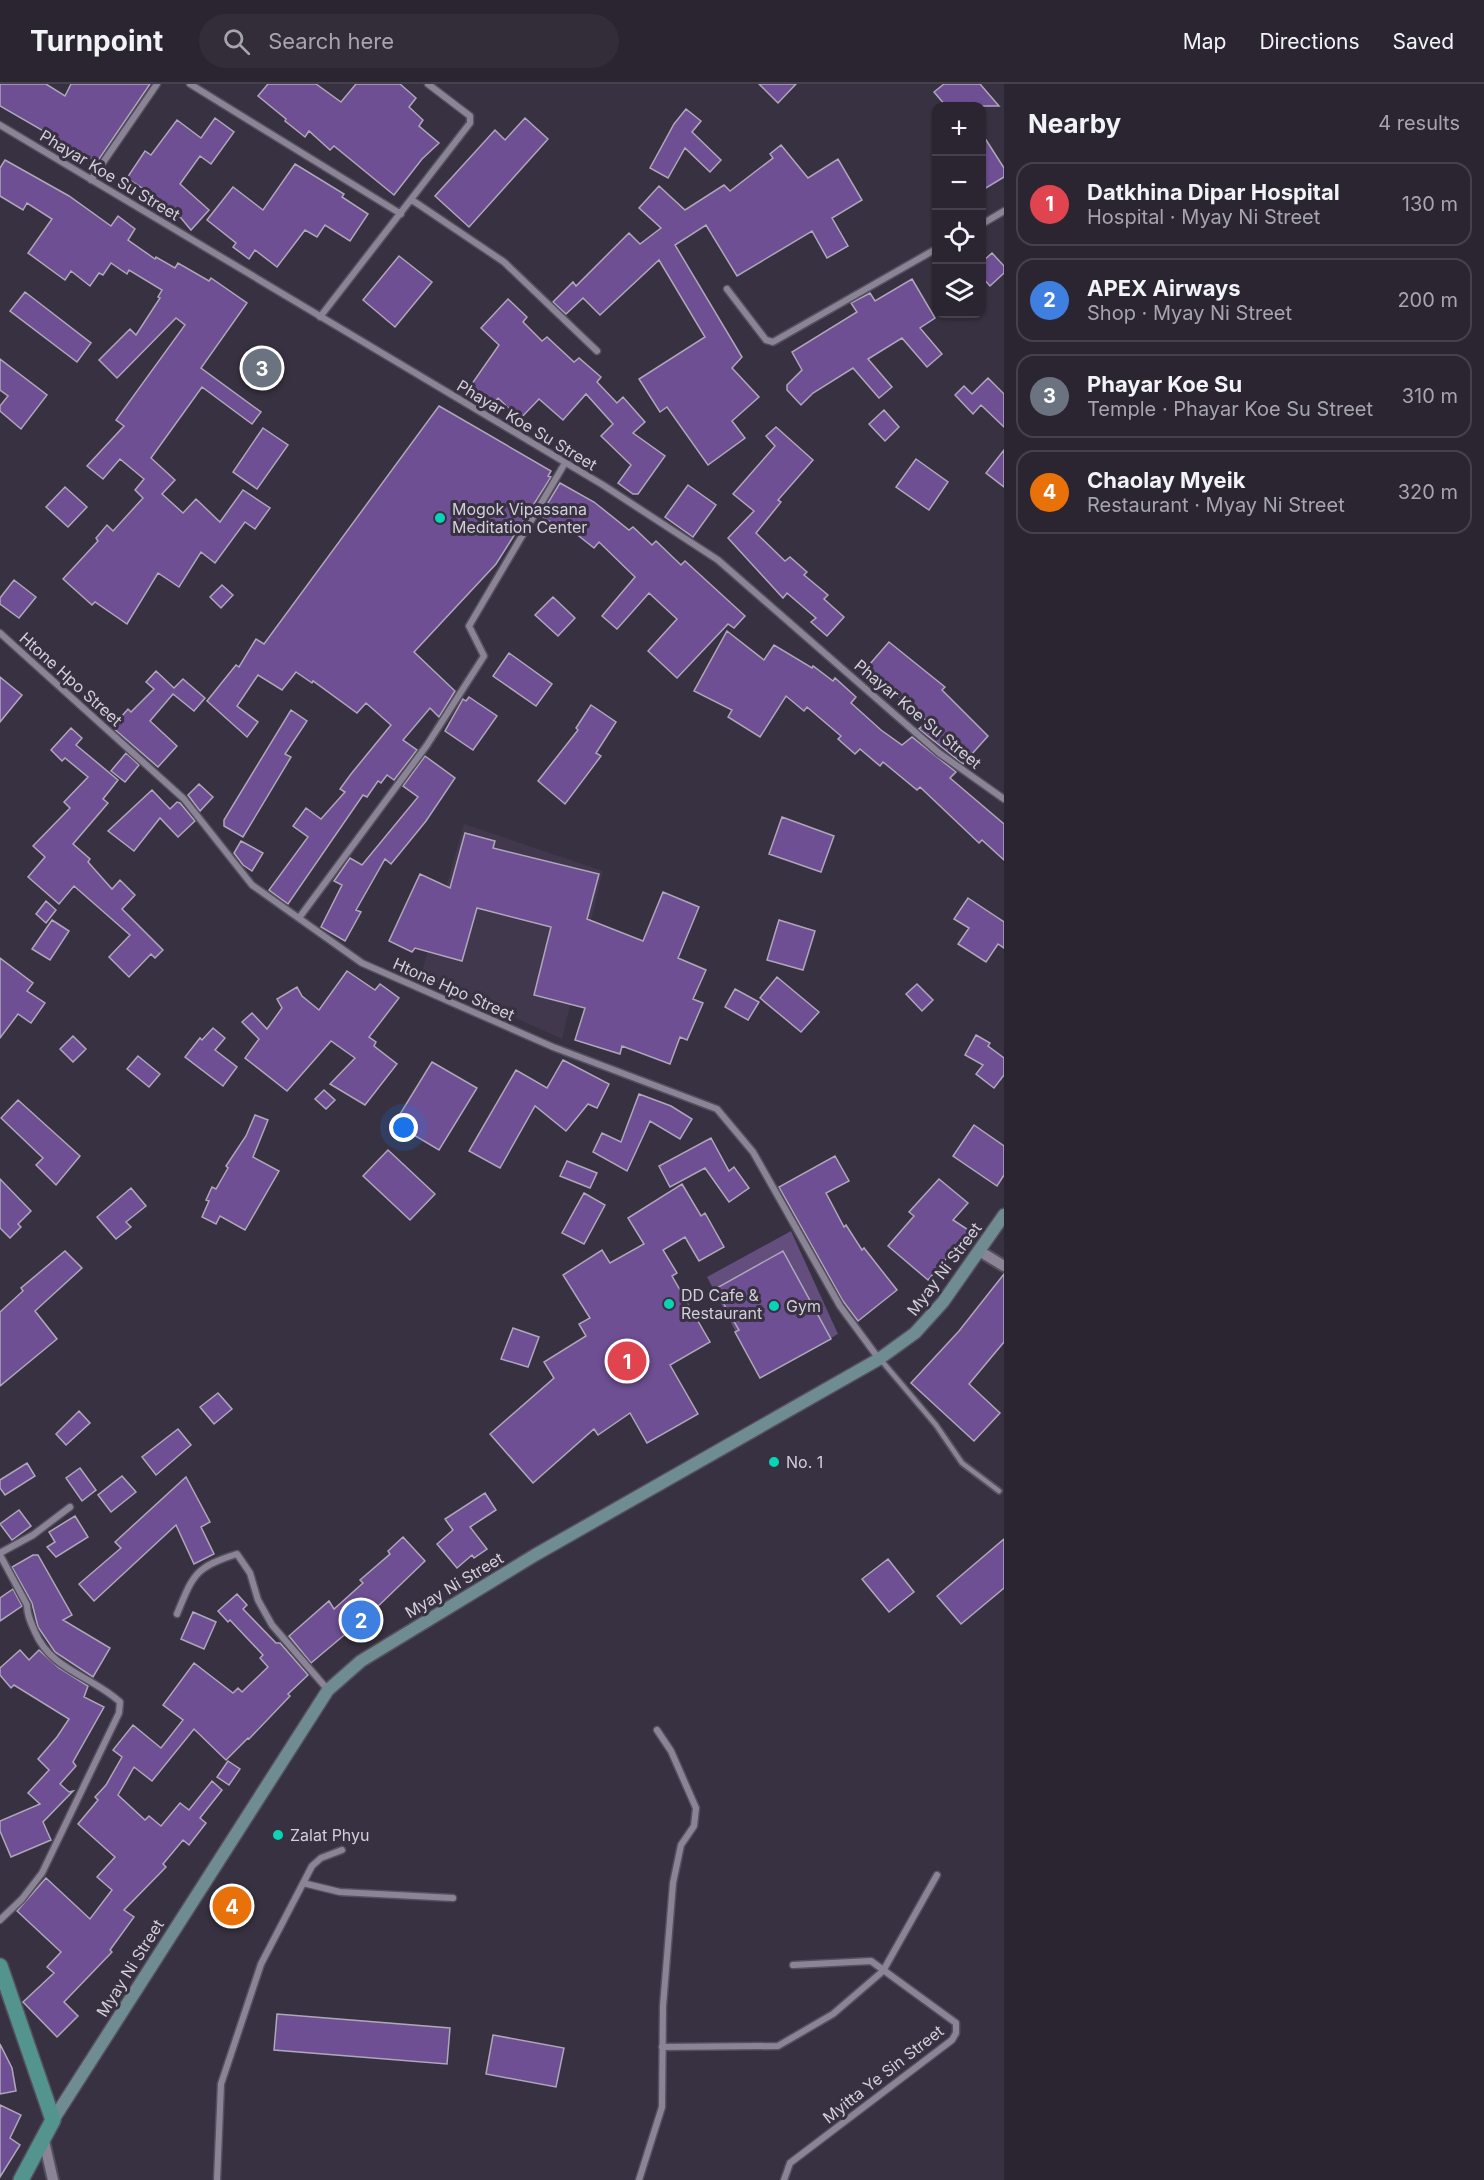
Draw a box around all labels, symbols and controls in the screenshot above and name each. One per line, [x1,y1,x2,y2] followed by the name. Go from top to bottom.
[199,14,619,68] search box
[30,24,163,58] text: Turnpoint
[220,25,253,58] icon: search
[268,28,394,54] text: Search here
[1183,29,1226,54] text: Map
[1259,29,1360,54] text: Directions
[1393,29,1454,54] text: Saved
[932,102,986,318] map controls
[932,102,986,156] button: +
[1028,108,1121,139] text: Nearby
[1378,111,1460,135] text: 4 results
[36,125,184,225] street label: Phayar Koe Su Street
[932,156,986,210] button: −
[1087,179,1340,205] text: Datkhina Dipar Hospital
[1045,192,1054,216] text: 1
[1402,192,1458,216] text: 130 m
[1087,205,1320,229] text: Hospital · Myay Ni Street
[932,210,986,264] button: locate
[932,264,986,318] button: layers
[1087,275,1241,301] text: APEX Airways
[1043,288,1056,312] text: 2
[1397,288,1458,312] text: 200 m
[1087,301,1292,325] text: Shop · Myay Ni Street
[242,346,282,390] pin: 3
[1087,371,1242,397] text: Phayar Koe Su
[453,375,601,475] street label: Phayar Koe Su Street
[1043,384,1056,408] text: 3
[1402,384,1458,408] text: 310 m
[1087,397,1373,421] text: Temple · Phayar Koe Su Street
[1087,467,1245,493] text: Chaolay Myeik
[1043,480,1056,504] text: 4
[1398,480,1458,504] text: 320 m
[1087,493,1345,517] text: Restaurant · Myay Ni Street
[452,499,587,537] place label: Mogok Vipassana Meditation Center
[433,511,447,525] marker: Mogok Vipassana Meditation Center
[16,628,126,730] street label: Htone Hpo Street
[850,655,986,773] street label: Phayar Koe Su Street
[390,953,518,1025] street label: Htone Hpo Street
[389,1113,418,1142] your location
[903,1219,985,1319] street label: Myay Ni Street
[681,1285,762,1323] place label: DD Cafe & Restaurant
[786,1296,821,1316] place label: Gym
[662,1297,676,1311] marker: DD Cafe & Restaurant
[767,1299,781,1313] marker: Gym
[608,1338,646,1384] pin: 1
[786,1452,823,1472] place label: No. 1
[767,1455,781,1469] marker: No. 1
[401,1548,507,1622] street label: Myay Ni Street
[342,1598,380,1642] pin: 2
[290,1825,370,1845] place label: Zalat Phyu
[271,1828,285,1842] marker: Zalat Phyu
[212,1884,252,1928] pin: 4
[92,1916,168,2020] street label: Myay Ni Street
[819,2021,947,2127] street label: Myitta Ye Sin Street

